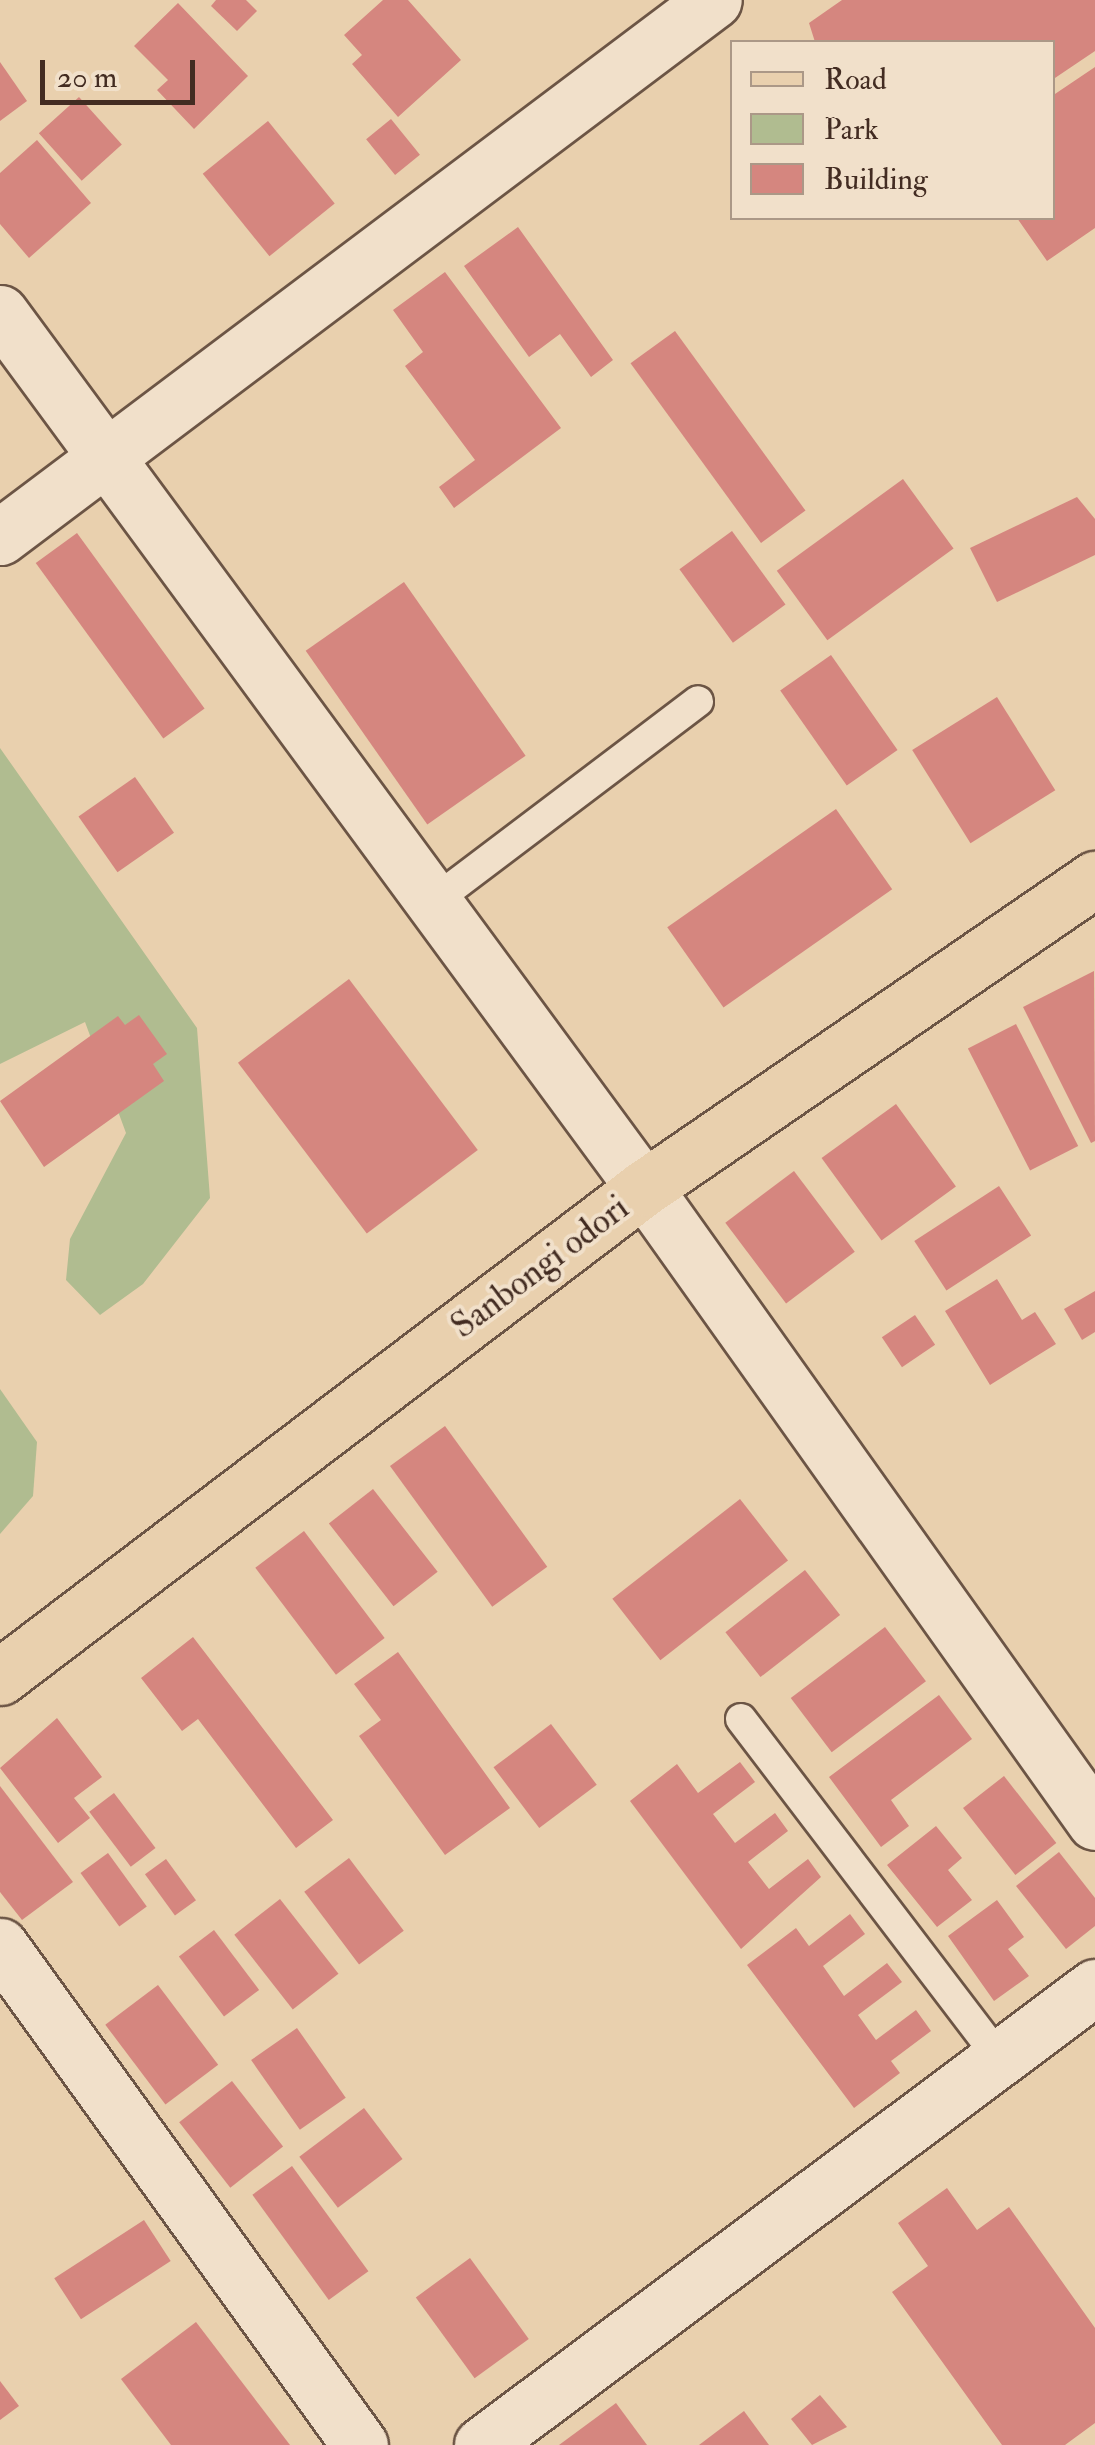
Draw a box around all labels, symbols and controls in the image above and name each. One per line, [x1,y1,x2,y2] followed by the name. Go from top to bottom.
[45,40,200,102] scale bar
[730,40,1055,220] legend
[57,59,117,96] text: 20 m
[824,61,887,98] text: Road
[824,111,879,148] text: Park
[824,161,928,198] text: Building
[443,1187,637,1347] street label: Sanbongi odori

